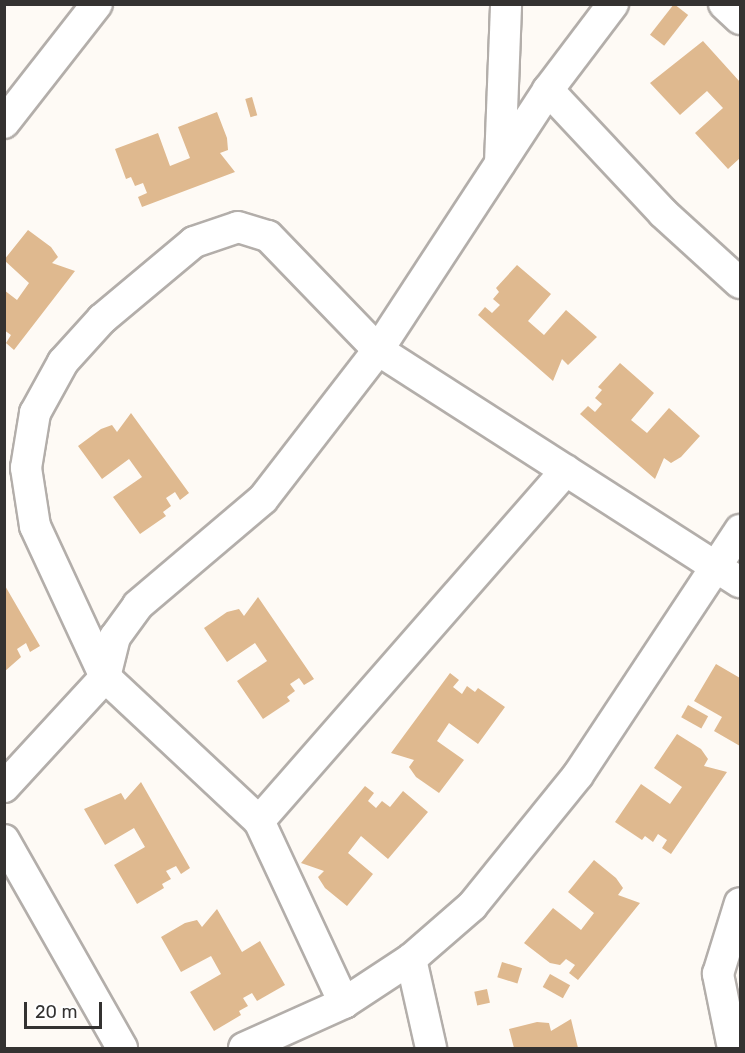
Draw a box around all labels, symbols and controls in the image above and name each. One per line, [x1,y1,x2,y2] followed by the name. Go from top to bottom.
[27,990,105,1028] scale bar
[35,1001,77,1023] text: 20 m

